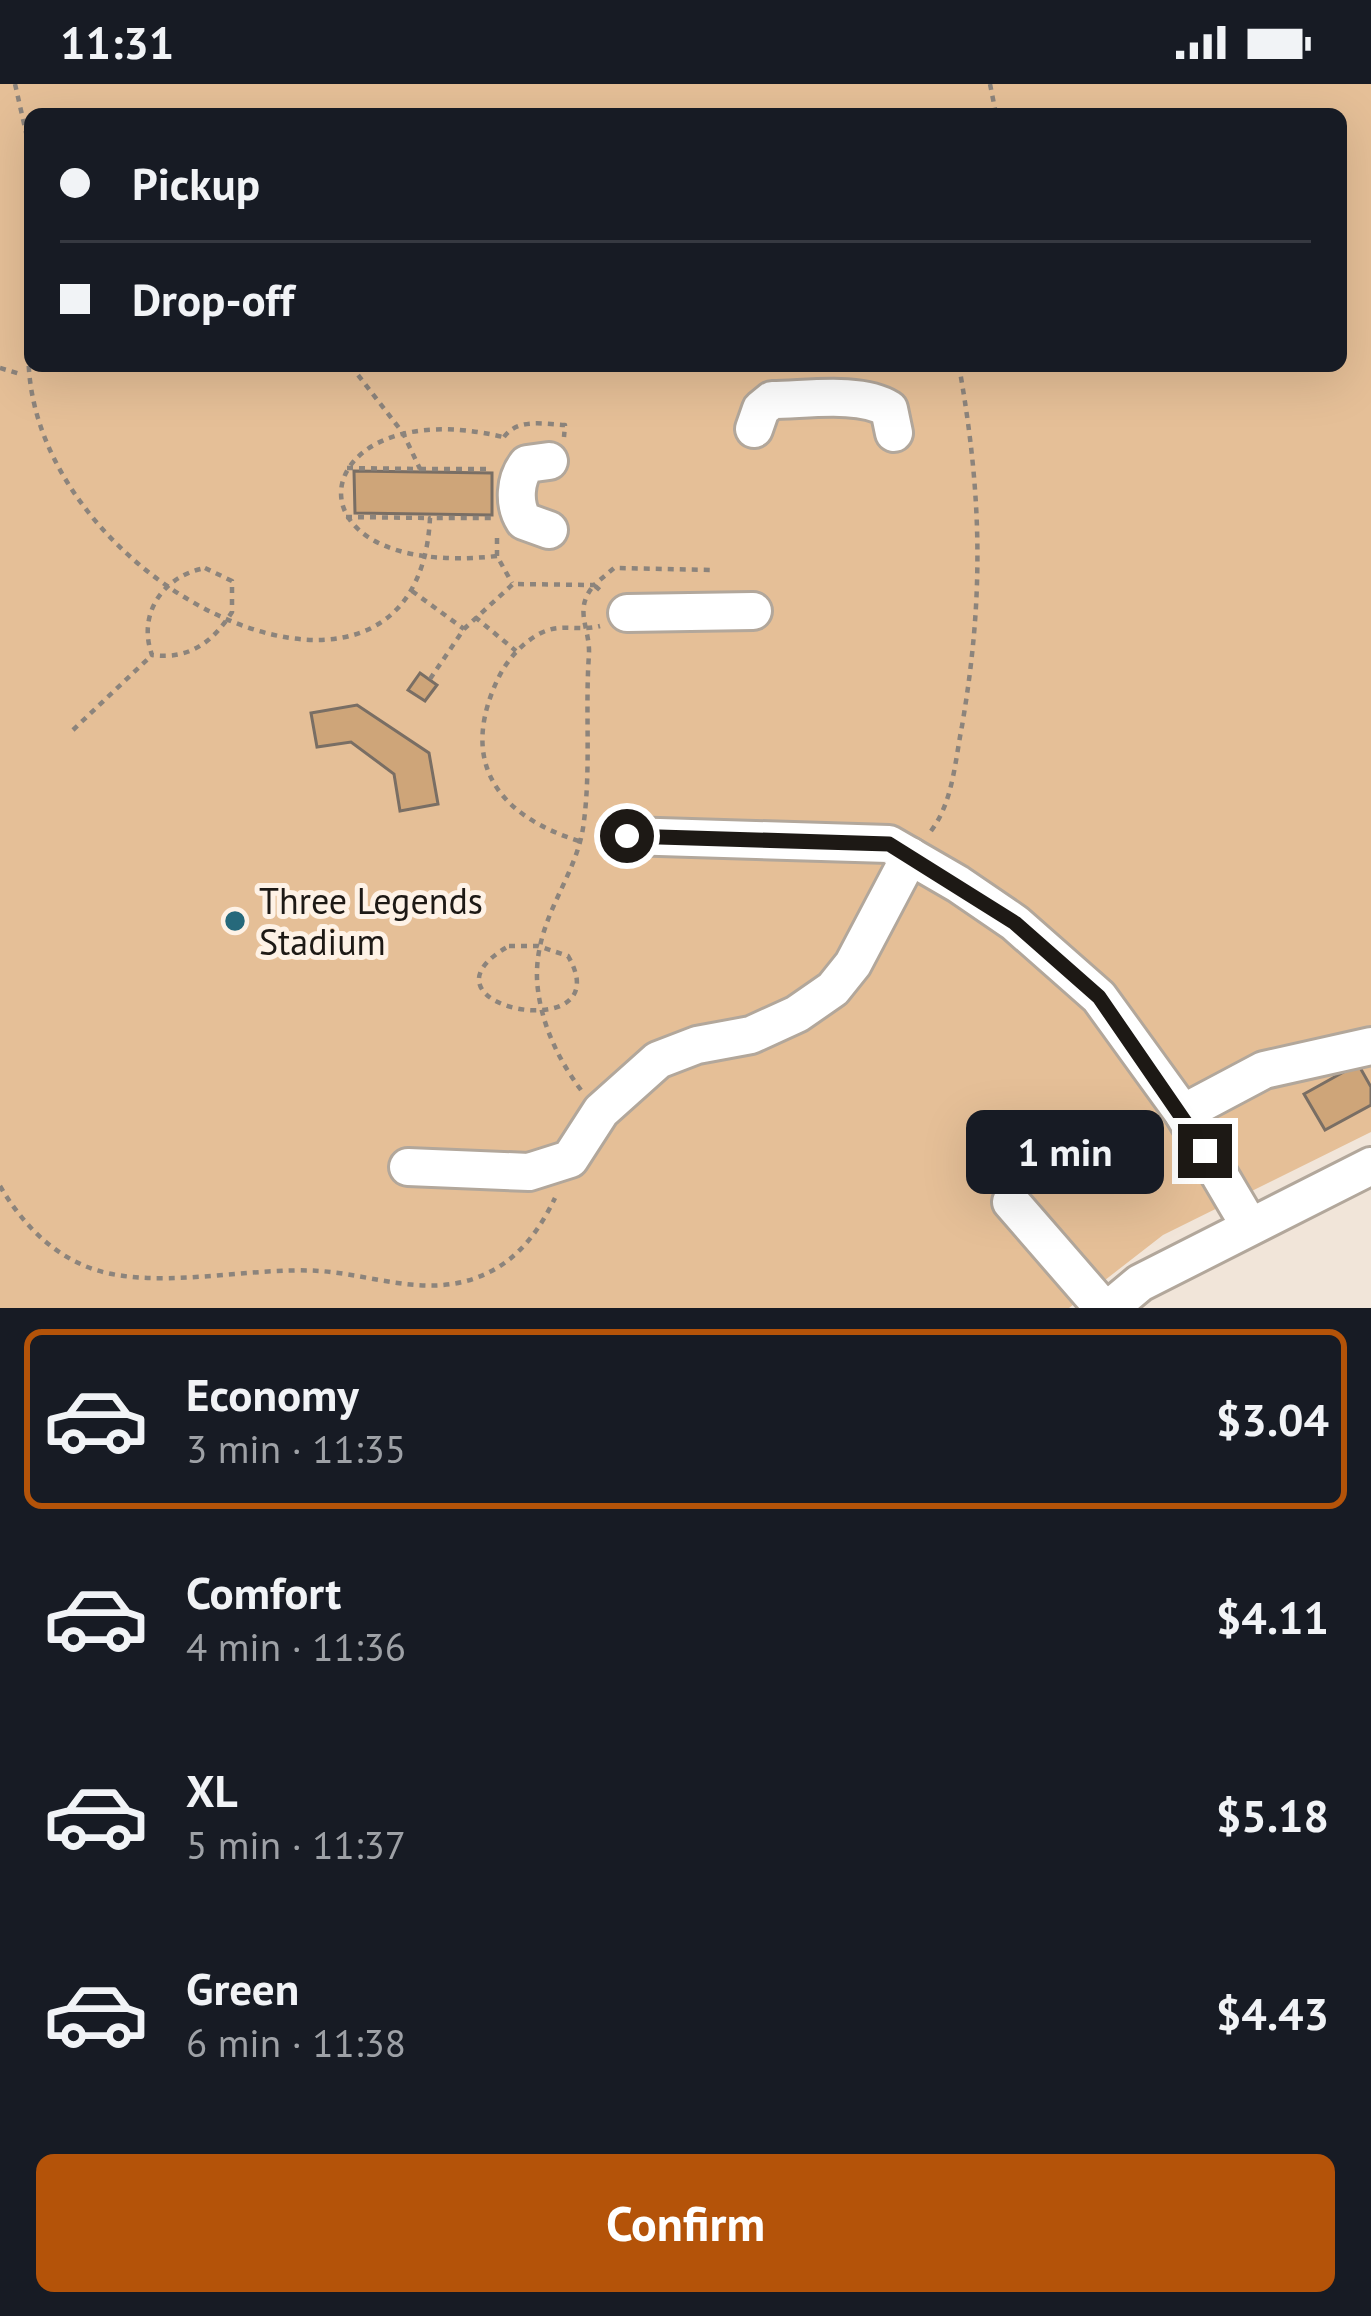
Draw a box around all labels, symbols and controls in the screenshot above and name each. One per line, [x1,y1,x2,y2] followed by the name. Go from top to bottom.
[60,13,174,71] text: 11:31
[132,154,260,212] text: Pickup
[132,270,294,328] text: Drop-off
[600,809,654,863] route start
[259,877,483,965] place label: Three Legends Stadium
[222,908,248,934] marker: Three Legends Stadium
[965,1109,1163,1193] callout: 1 min
[1178,1124,1232,1178] route end
[1017,1126,1113,1177] text: 1 min
[42,1365,150,1473] icon: car
[186,1365,359,1423] text: Economy
[1216,1390,1329,1448] text: $3.04
[186,1423,406,1474] text: 3 min · 11:35
[42,1563,150,1671] icon: car
[186,1563,341,1621] text: Comfort
[1216,1588,1329,1646] text: $4.11
[186,1621,406,1672] text: 4 min · 11:36
[42,1761,150,1869] icon: car
[186,1761,238,1819] text: XL
[1216,1786,1329,1844] text: $5.18
[186,1819,406,1870] text: 5 min · 11:37
[42,1959,150,2067] icon: car
[186,1959,299,2017] text: Green
[1216,1984,1329,2042] text: $4.43
[186,2017,406,2068] text: 6 min · 11:38
[36,2154,1335,2292] button: Confirm

